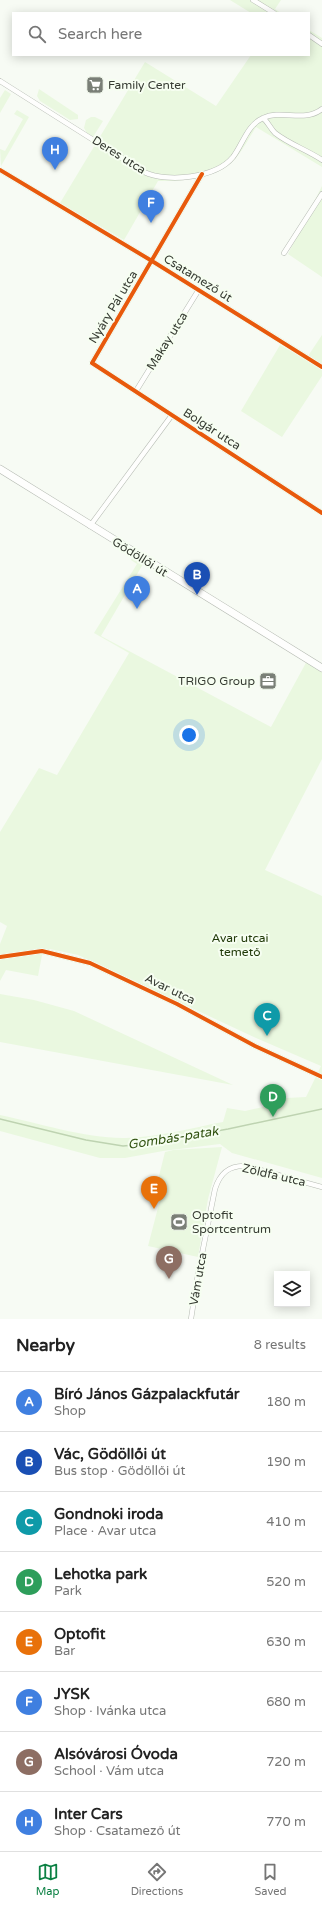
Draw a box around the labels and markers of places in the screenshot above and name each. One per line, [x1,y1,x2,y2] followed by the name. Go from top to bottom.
[85,75,105,95] supermarket icon: Family Center
[108,78,186,92] place label: Family Center
[42,137,68,170] pin: H
[138,190,164,223] pin: F
[184,562,210,595] pin: B
[124,576,150,609] pin: A
[258,671,278,691] office icon: TRIGO Group
[178,674,255,688] place label: TRIGO Group
[254,1003,280,1036] pin: C
[260,1084,286,1117] pin: D
[141,1176,167,1209] pin: E
[192,1208,271,1236] place label: Optofit Sportcentrum
[169,1212,189,1232] sports icon: Optofit Sportcentrum
[156,1246,182,1279] pin: G

